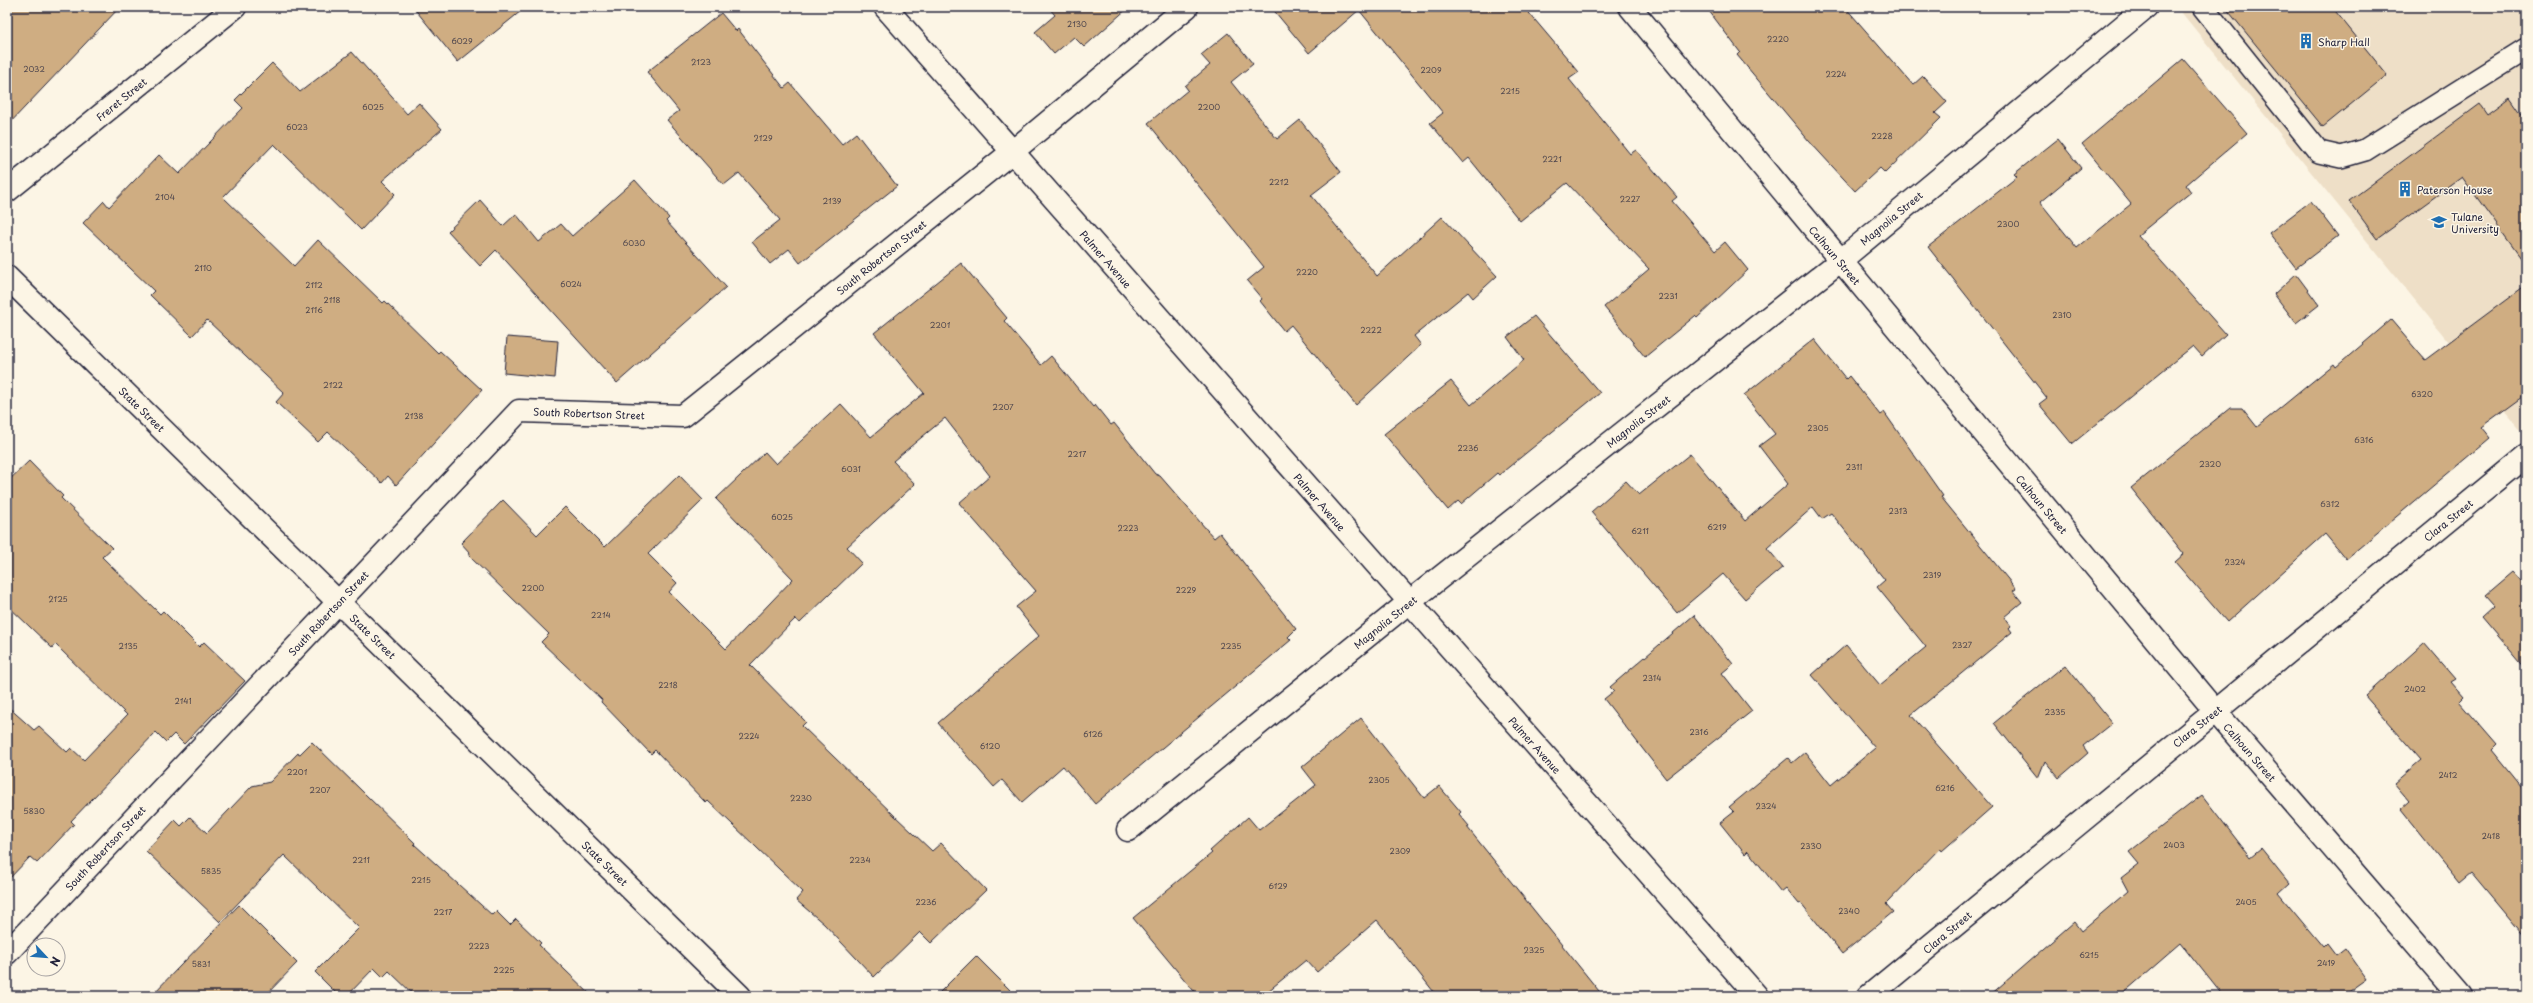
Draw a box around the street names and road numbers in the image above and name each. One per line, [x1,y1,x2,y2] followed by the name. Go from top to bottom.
[92,74,150,124] street label: Freret Street
[1857,187,1925,249] street label: Magnolia Street
[833,216,929,298] street label: South Robertson Street
[1806,222,1864,288] street label: Calhoun Street
[1077,227,1136,291] street label: Palmer Avenue
[116,383,168,435] street label: State Street
[1603,391,1673,451] street label: Magnolia Street
[533,404,645,422] street label: South Robertson Street
[1291,470,1350,534] street label: Palmer Avenue
[2013,471,2071,537] street label: Calhoun Street
[2420,495,2476,545] street label: Clara Street
[284,567,372,659] street label: South Robertson Street
[1350,592,1420,652] street label: Magnolia Street
[347,610,399,662] street label: State Street
[2169,701,2225,751] street label: Clara Street
[1505,713,1565,777] street label: Palmer Avenue
[2220,719,2280,785] street label: Calhoun Street
[61,802,149,894] street label: South Robertson Street
[579,837,631,889] street label: State Street
[1919,907,1975,957] street label: Clara Street

